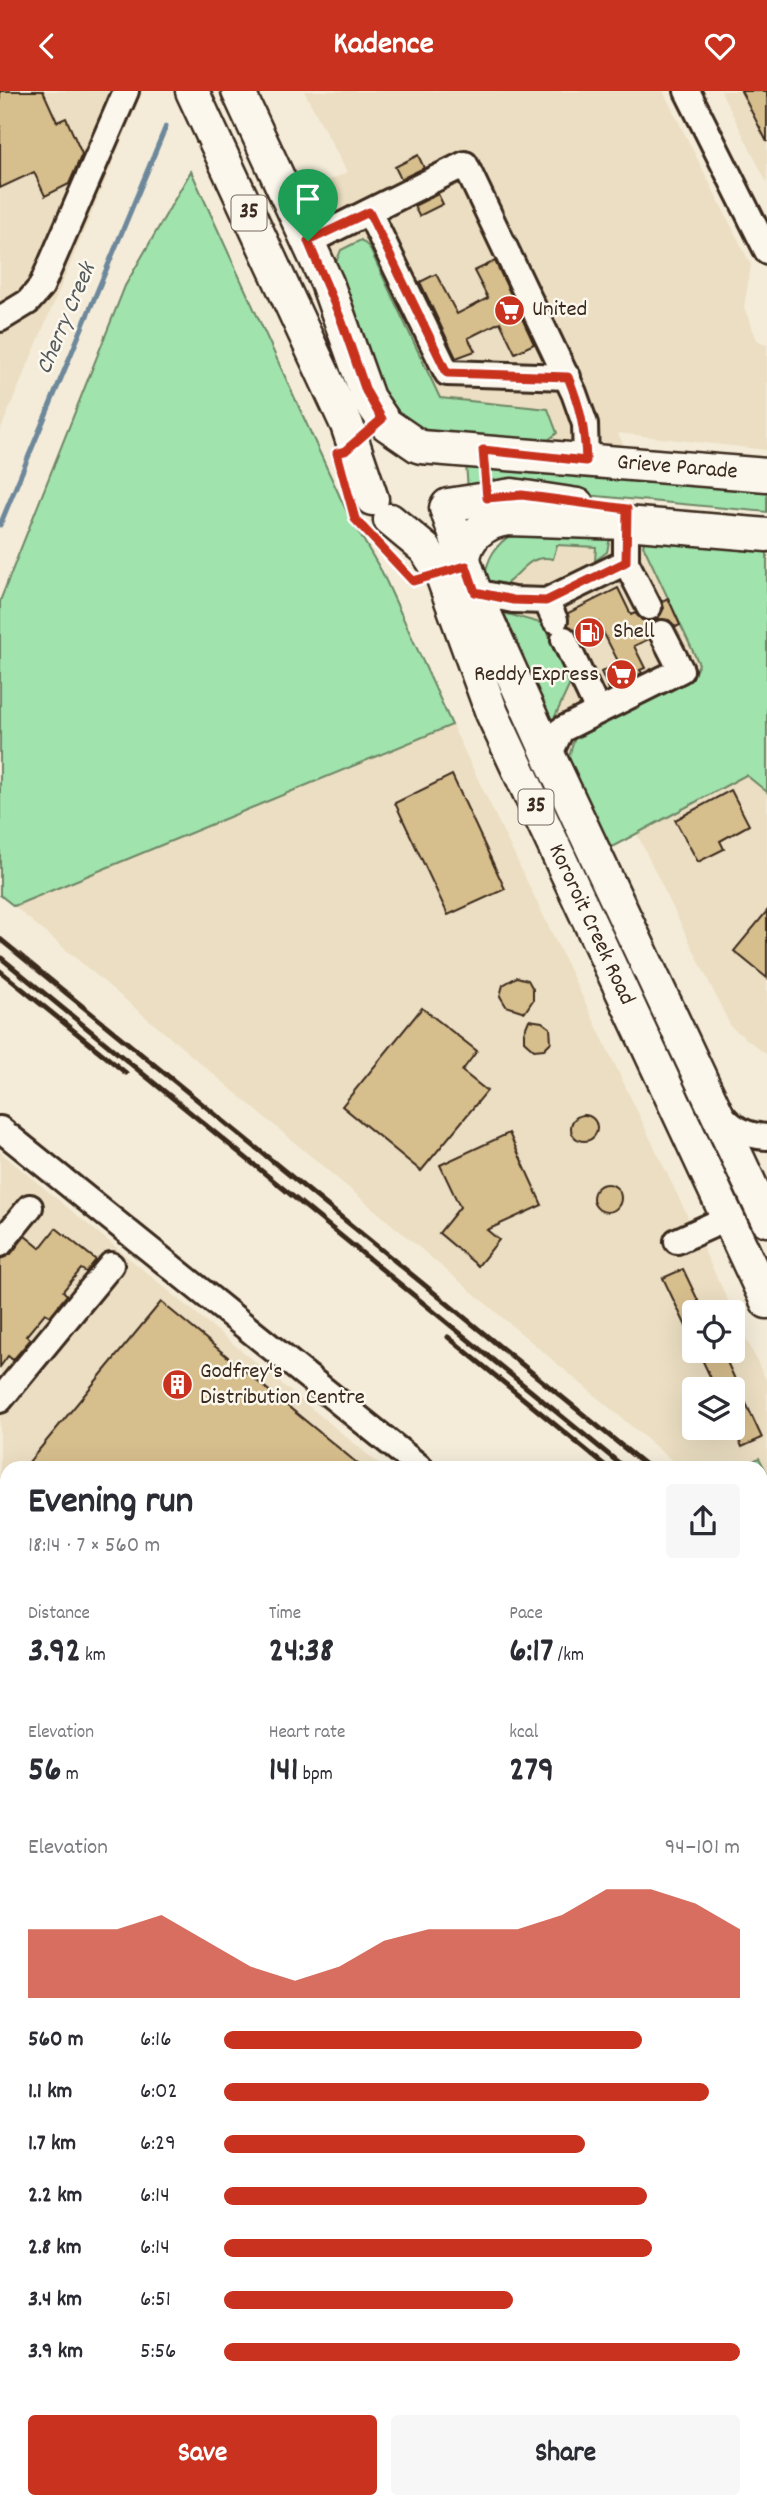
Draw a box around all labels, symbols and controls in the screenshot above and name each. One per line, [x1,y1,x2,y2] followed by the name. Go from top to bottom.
[333,23,434,69] text: Kadence
[28,27,66,65] icon: back
[701,27,739,65] icon: heart
[278,169,338,241] pin
[289,180,327,218] icon: arrive
[232,195,266,231] road number: 35
[28,256,107,380] water label: Cherry Creek
[492,293,526,327] supermarket icon: United
[532,294,587,327] place label: United
[616,446,739,489] street label: Grieve Parade
[573,615,607,649] fuel station icon: Shell
[613,616,655,649] place label: Shell
[605,658,639,692] supermarket icon: Reddy Express
[474,659,599,692] place label: Reddy Express
[518,789,554,825] road number: 35
[539,839,643,1011] street label: Kororoit Creek Road
[682,1300,745,1440] map controls
[682,1300,745,1363] button: locate
[200,1356,365,1415] place label: Godfrey's Distribution Centre
[160,1368,194,1402] building icon: Godfrey's Distribution Centre
[682,1377,745,1440] button: layers
[28,1476,193,1531] text: Evening run
[666,1484,740,1558] button: share
[28,1530,160,1563] text: 18:14 · 7 × 560 m
[28,1601,90,1628] text: Distance
[269,1601,301,1628] text: Time
[509,1601,543,1628] text: Pace
[28,1628,81,1678] text: 3.92
[269,1628,334,1678] text: 24:38
[509,1628,553,1678] text: 6:17
[81,1643,106,1670] text: km
[553,1643,584,1670] text: /km
[28,1720,94,1747] text: Elevation
[269,1720,345,1747] text: Heart rate
[509,1720,538,1747] text: kcal
[28,1747,61,1797] text: 56
[269,1747,299,1797] text: 141
[509,1747,554,1797] text: 279
[61,1762,79,1789] text: m
[299,1762,333,1789] text: bpm
[28,1832,108,1865] text: Elevation
[665,1832,740,1865] text: 94–101 m
[28,2024,84,2057] text: 560 m
[140,2024,171,2057] text: 6:16
[28,2076,72,2109] text: 1.1 km
[140,2076,178,2109] text: 6:02
[28,2128,76,2161] text: 1.7 km
[140,2128,176,2161] text: 6:29
[28,2180,82,2213] text: 2.2 km
[140,2180,170,2213] text: 6:14
[28,2232,82,2265] text: 2.8 km
[140,2232,170,2265] text: 6:14
[28,2284,82,2317] text: 3.4 km
[140,2284,171,2317] text: 6:51
[28,2336,83,2369] text: 3.9 km
[140,2336,176,2369] text: 5:56
[28,2415,377,2495] button: Save
[391,2415,740,2495] button: Share

